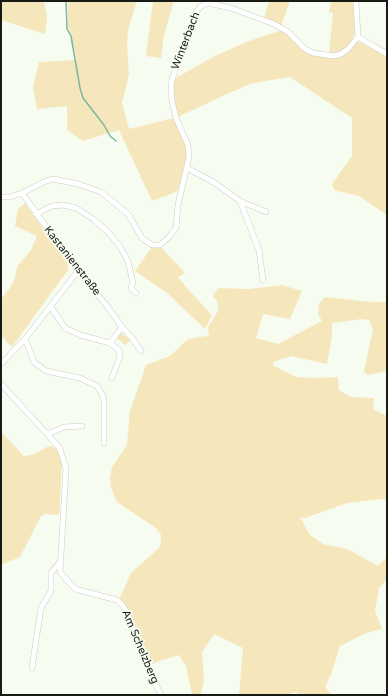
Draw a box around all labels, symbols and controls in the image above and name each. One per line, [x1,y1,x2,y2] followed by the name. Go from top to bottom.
[169,10,203,72] street label: Winterbach
[41,224,103,298] street label: Kastanienstraße
[118,608,162,686] street label: Am Schelzberg

